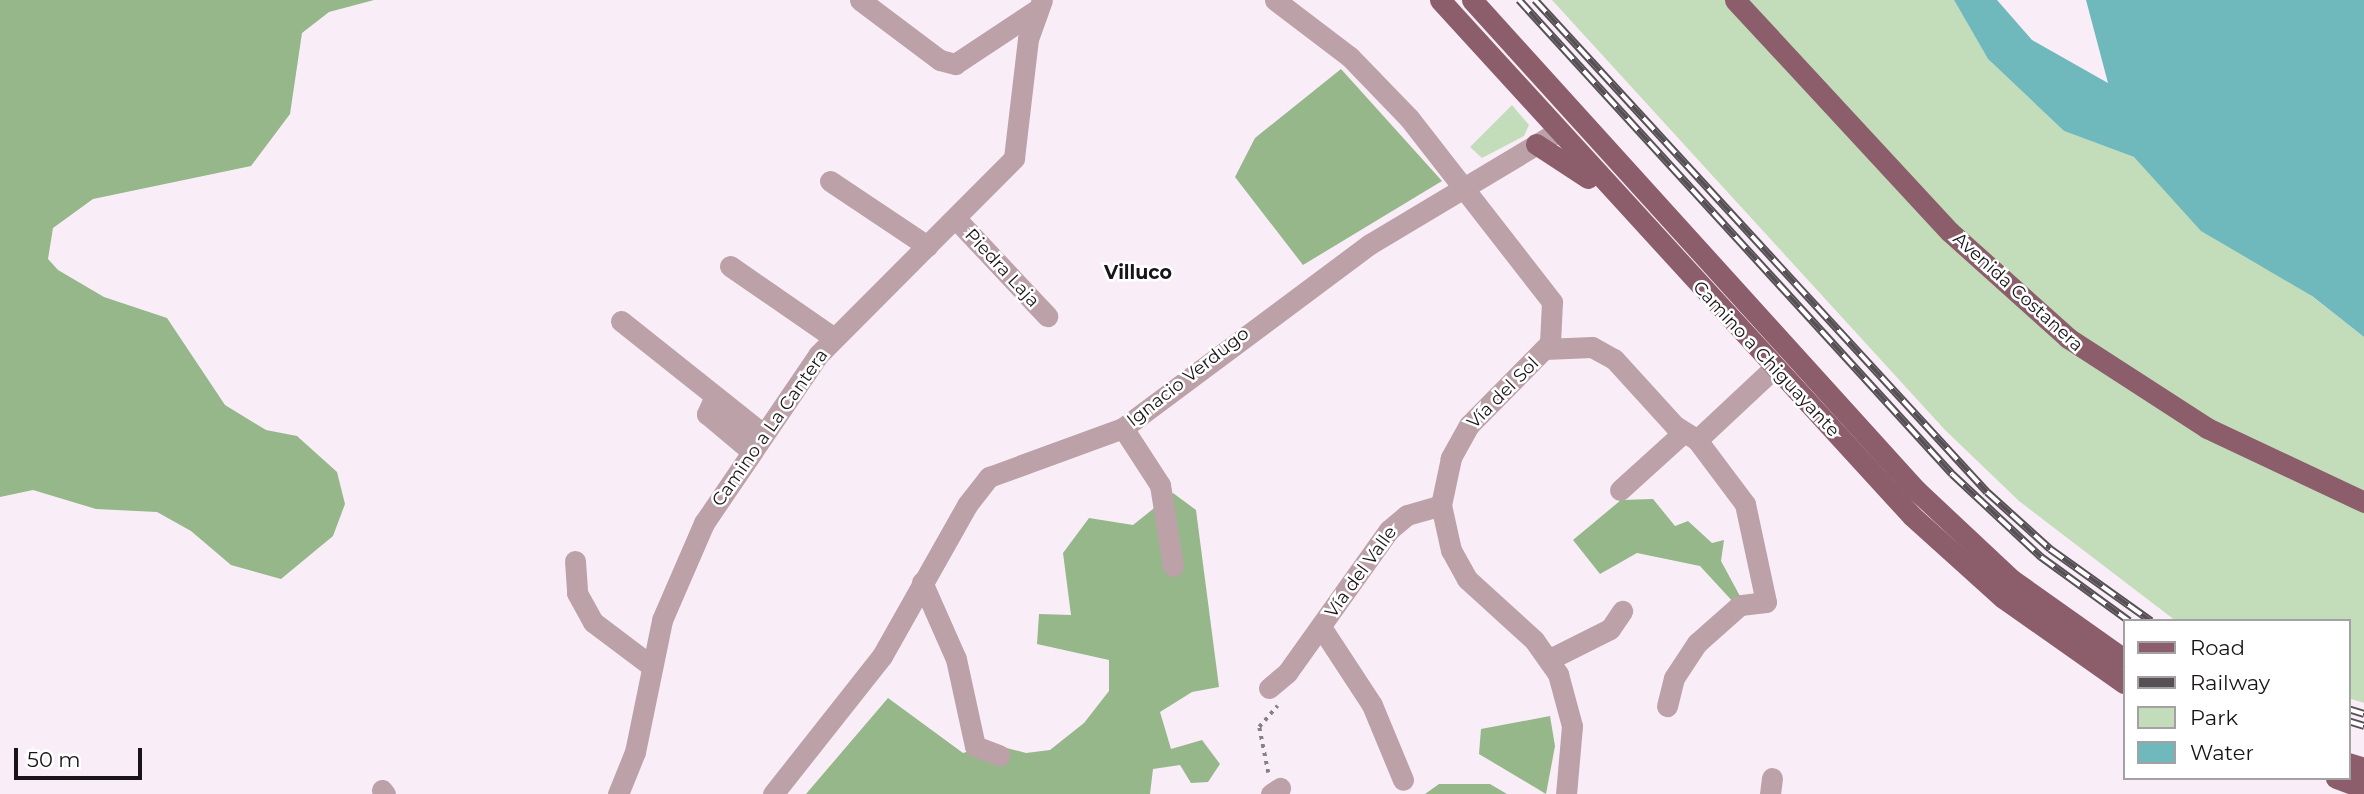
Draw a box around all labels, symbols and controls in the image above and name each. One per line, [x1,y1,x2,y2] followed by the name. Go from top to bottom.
[960,224,1044,312] street label: Piedra Laja
[1949,228,2087,356] street label: Avenida Costanera
[1104,262,1172,284] district label: Villuco
[1688,277,1844,441] street label: Camino a Chiguayante
[1123,323,1253,431] street label: Ignacio Verdugo
[708,345,832,511] street label: Camino a La Cantera
[1463,353,1543,433] street label: Vía del Sol
[1321,522,1401,622] street label: Vía del Valle
[2122,619,2350,780] legend
[2190,635,2245,660] text: Road
[2190,670,2270,695] text: Railway
[2190,705,2238,730] text: Park
[18,734,145,778] scale bar
[2190,740,2254,765] text: Water
[27,747,81,772] text: 50 m

